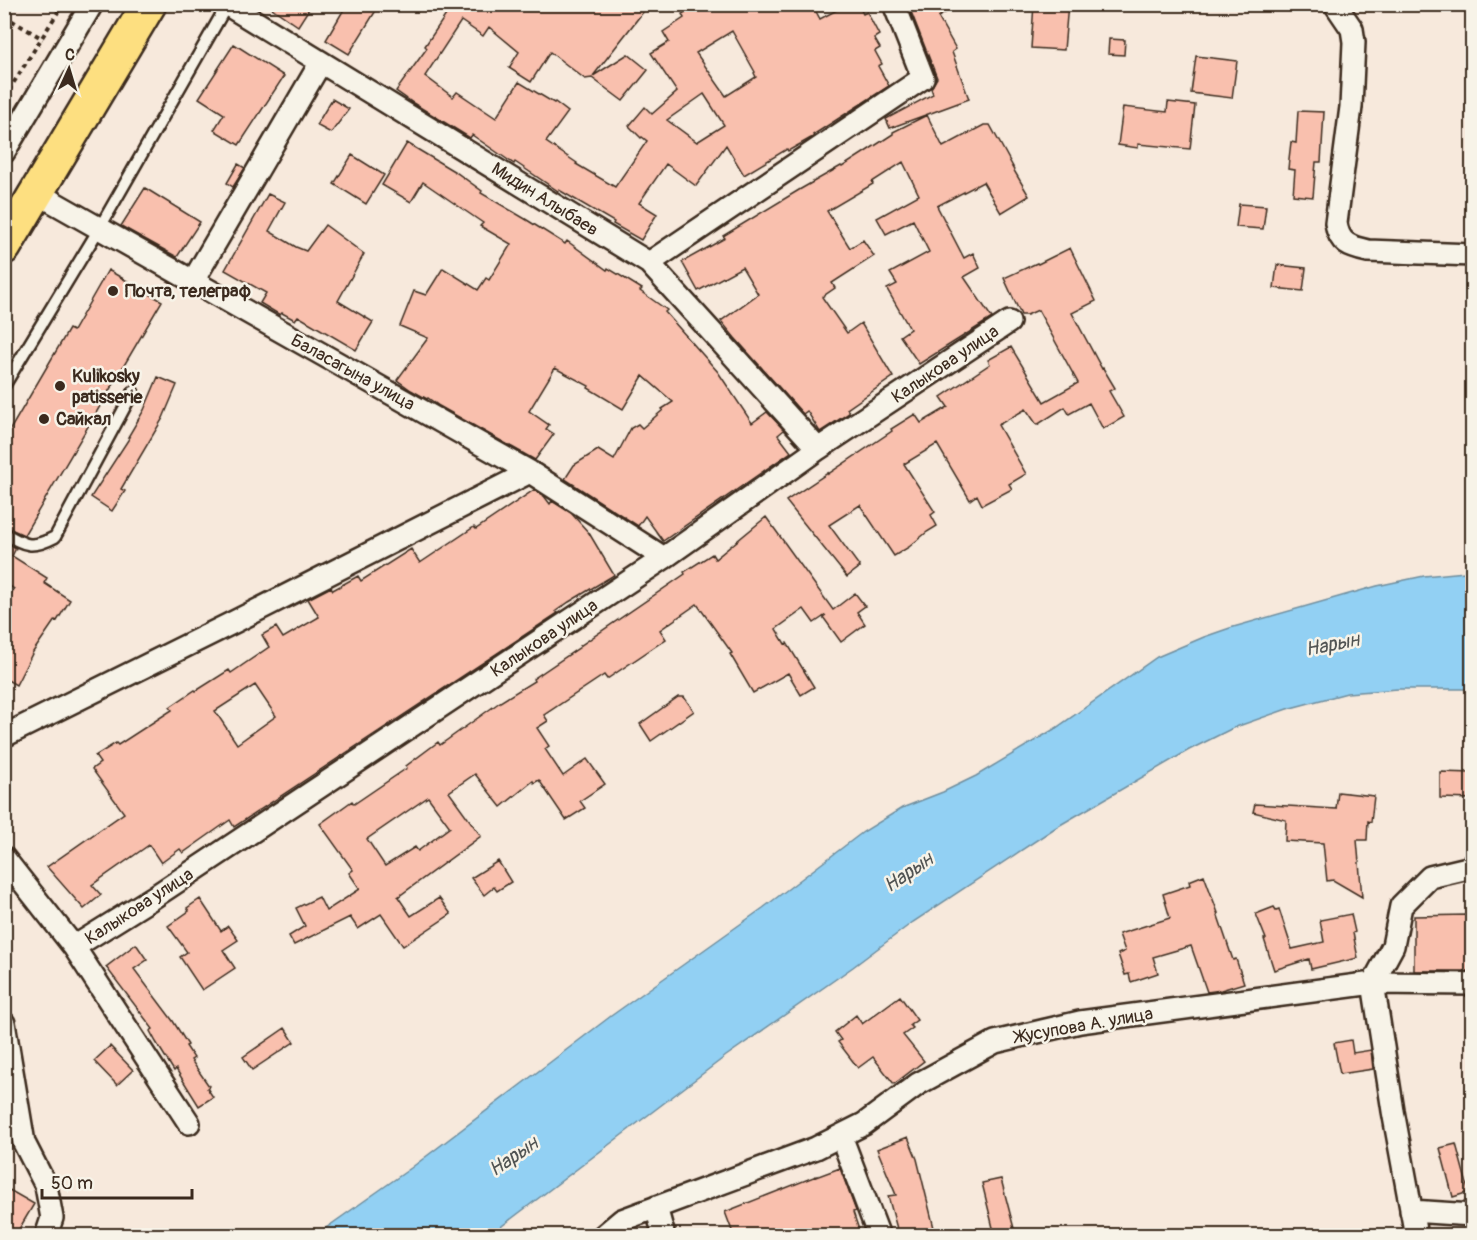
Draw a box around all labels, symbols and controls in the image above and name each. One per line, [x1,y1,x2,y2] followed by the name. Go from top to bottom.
[39,39,99,99] north arrow
[64,45,76,65] text: С
[487,157,602,241] street label: Мидин Алыбаев
[125,280,251,303] place label: Почта, телеграф
[106,284,120,298] marker: Почта, телеграф
[887,320,1003,409] street label: Калыкова улица
[287,329,419,416] street label: Баласагына улица
[72,365,143,409] place label: Kulikosky patisserie
[53,379,67,393] marker: Kulikosky patisserie
[56,408,111,431] place label: Сайкал
[37,412,51,426] marker: Сайкал
[486,594,602,683] street label: Калыкова улица
[1303,627,1363,662] water label: Нарын
[879,846,939,898] water label: Нарын
[81,863,198,950] street label: Калыкова улица
[1010,1002,1155,1049] street label: Жусупова А. улица
[484,1130,544,1182] water label: Нарын
[42,1162,192,1200] scale bar
[51,1172,93,1195] text: 50 m

